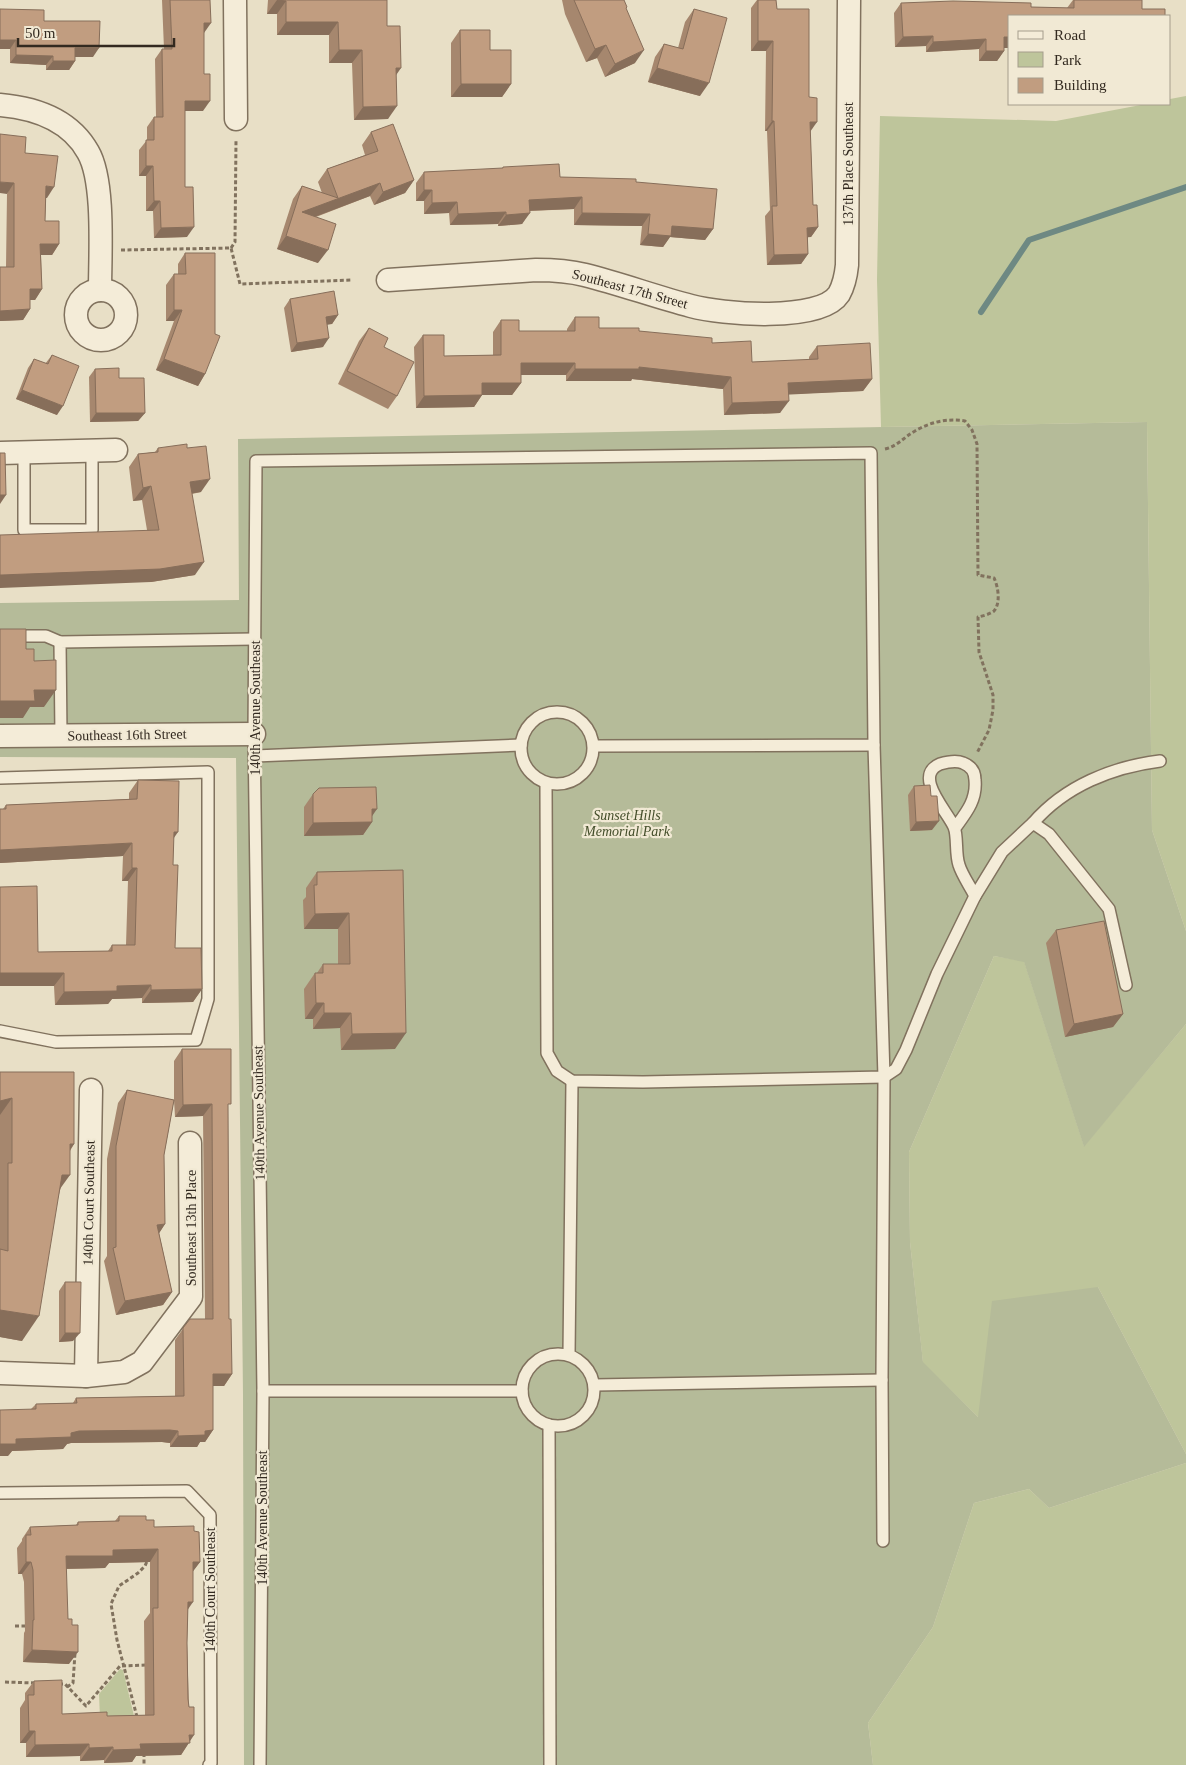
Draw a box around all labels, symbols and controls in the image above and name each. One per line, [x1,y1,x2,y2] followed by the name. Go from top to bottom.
[18,15,174,47] scale bar
[1008,15,1171,105] legend
[25,25,56,41] text: 50 m
[1054,27,1086,43] text: Road
[1054,52,1082,68] text: Park
[1054,77,1107,93] text: Building
[841,102,856,226] street label: 137th Place Southeast
[571,266,690,312] street label: Southeast 17th Street
[248,640,263,776] street label: 140th Avenue Southeast
[67,726,187,744] street label: Southeast 16th Street
[583,808,671,839] park label: Sunset Hills Memorial Park
[250,1045,268,1181] street label: 140th Avenue Southeast
[80,1140,98,1266] street label: 140th Court Southeast
[184,1170,199,1286] street label: Southeast 13th Place
[255,1450,270,1586] street label: 140th Avenue Southeast
[203,1527,218,1653] street label: 140th Court Southeast

